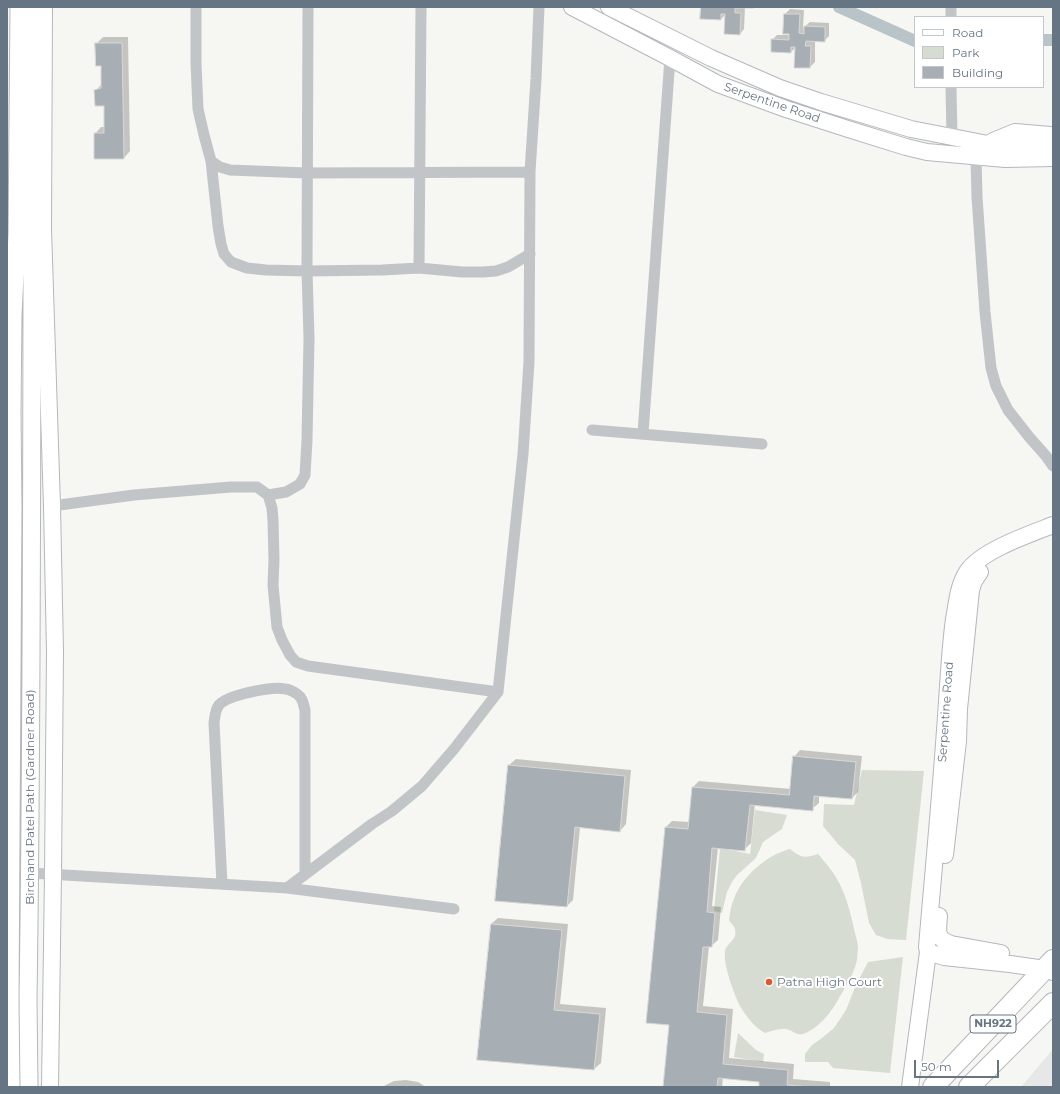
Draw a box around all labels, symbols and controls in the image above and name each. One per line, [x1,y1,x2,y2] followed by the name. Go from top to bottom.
[914,16,1044,88] legend
[952,25,983,40] text: Road
[952,45,979,60] text: Park
[952,65,1003,80] text: Building
[722,80,822,126] street label: Serpentine Road
[935,661,957,763] street label: Serpentine Road
[23,689,37,905] street label: Birchand Patel Path (Gardner Road)
[777,975,882,989] place label: Patna High Court
[764,977,774,987] marker: Patna High Court
[970,1015,1016,1033] road number: NH922
[916,1052,1001,1078] scale bar
[921,1059,952,1074] text: 50 m

